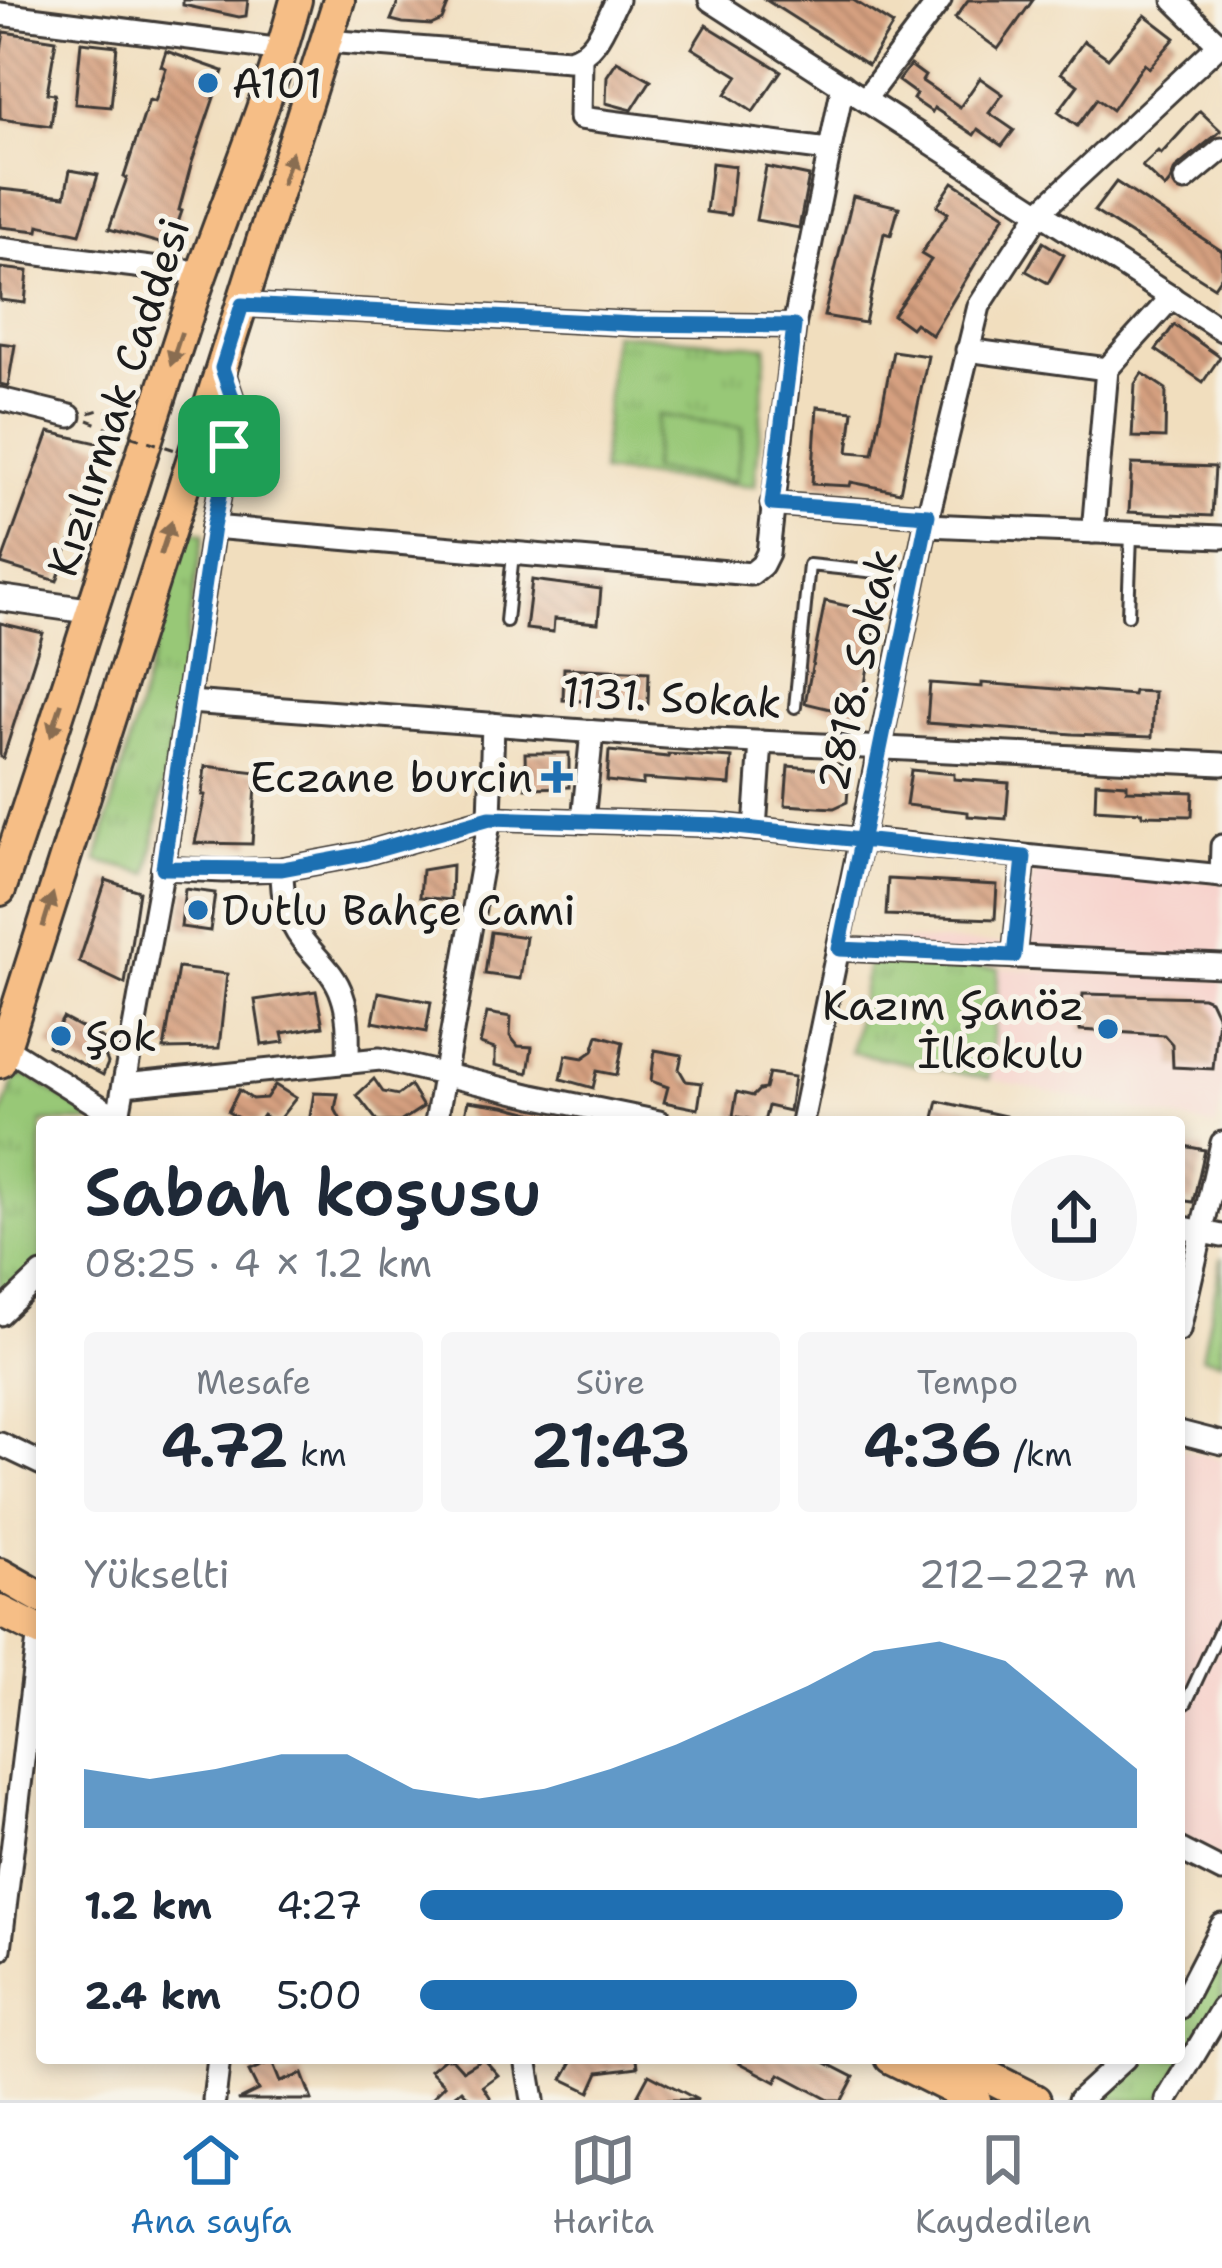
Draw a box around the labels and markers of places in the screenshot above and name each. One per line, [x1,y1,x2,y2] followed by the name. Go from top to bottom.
[232,55,322,111] place label: A101
[195,70,221,96] marker: A101
[178,395,280,497] pin
[250,749,533,805] place label: Eczane burcin
[544,764,570,790] marker: Eczane burcin
[222,882,576,938] place label: Dutlu Bahçe Cami
[185,897,211,923] marker: Dutlu Bahçe Cami
[822,977,1084,1081] place label: Kazım Şanöz İlkokulu
[85,1008,157,1064] place label: Şok
[1095,1016,1121,1042] marker: Kazım Şanöz İlkokulu
[48,1023,74,1049] marker: Şok

